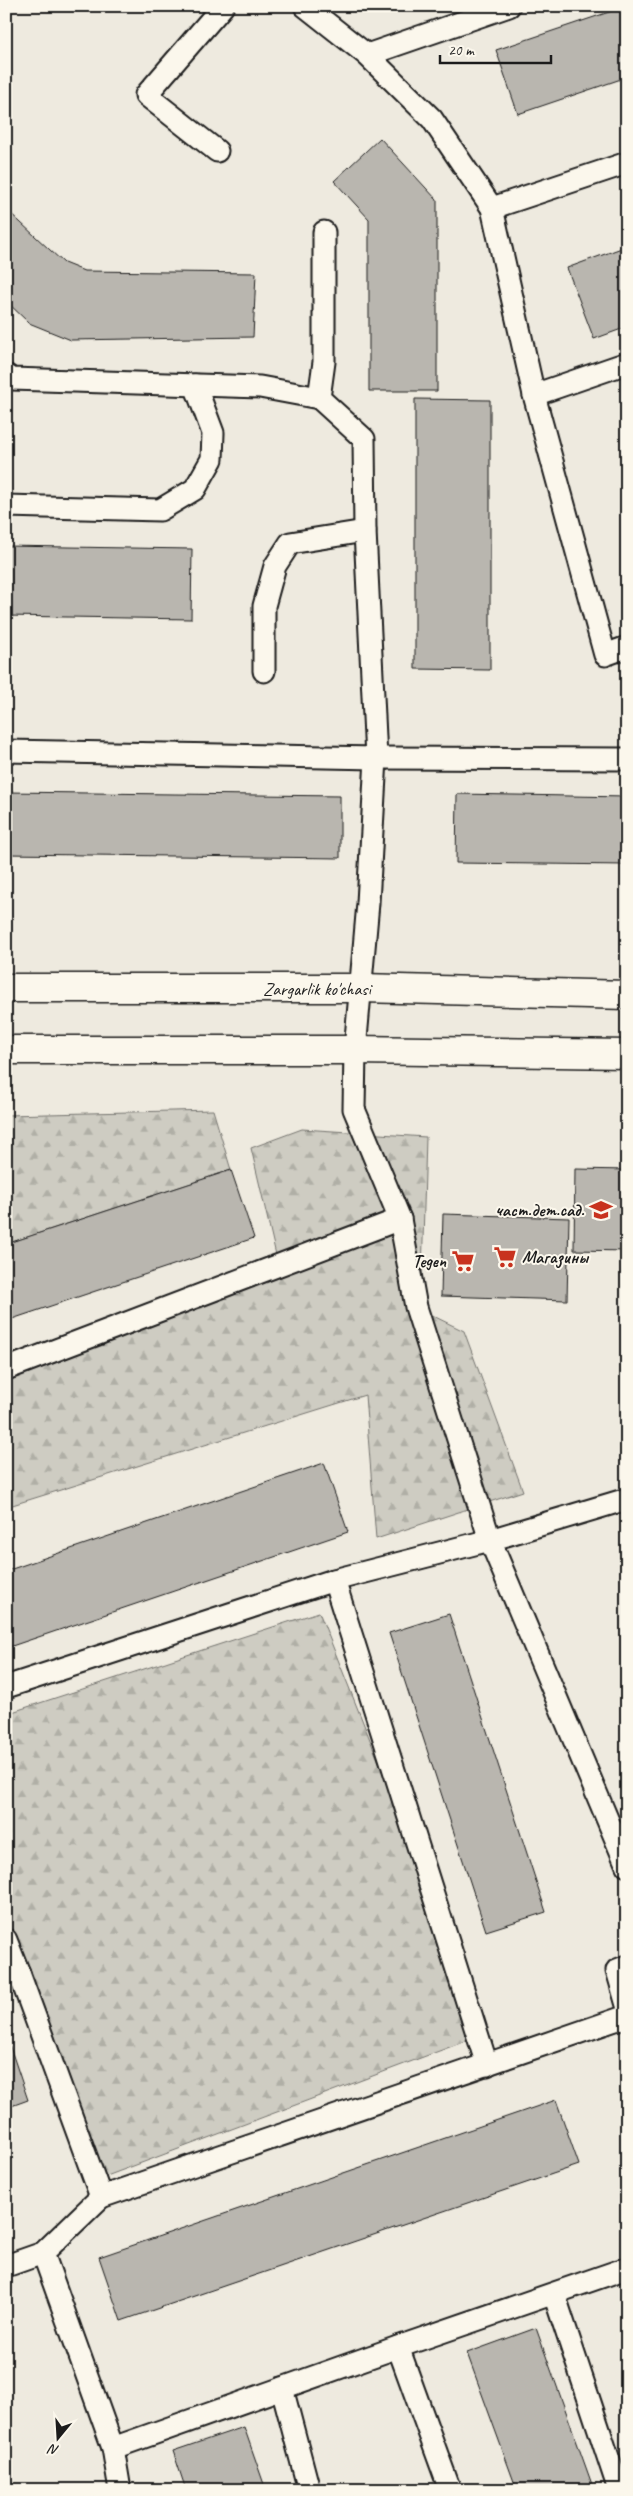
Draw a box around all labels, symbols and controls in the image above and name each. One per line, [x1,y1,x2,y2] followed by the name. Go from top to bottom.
[440,32,552,64] scale bar
[448,41,475,60] text: 20 m
[263,978,374,1000] street label: Zargarlik ko'chasi
[588,1197,614,1223] school or university icon: част.дет.сад.
[495,1199,584,1221] place label: част.дет.сад.
[492,1244,518,1270] supermarket icon: Магазины
[522,1246,590,1269] place label: Магазины
[450,1248,476,1274] supermarket icon: Tegen
[413,1250,447,1272] place label: Tegen
[32,2414,82,2464] north arrow
[45,2440,61,2459] text: N

